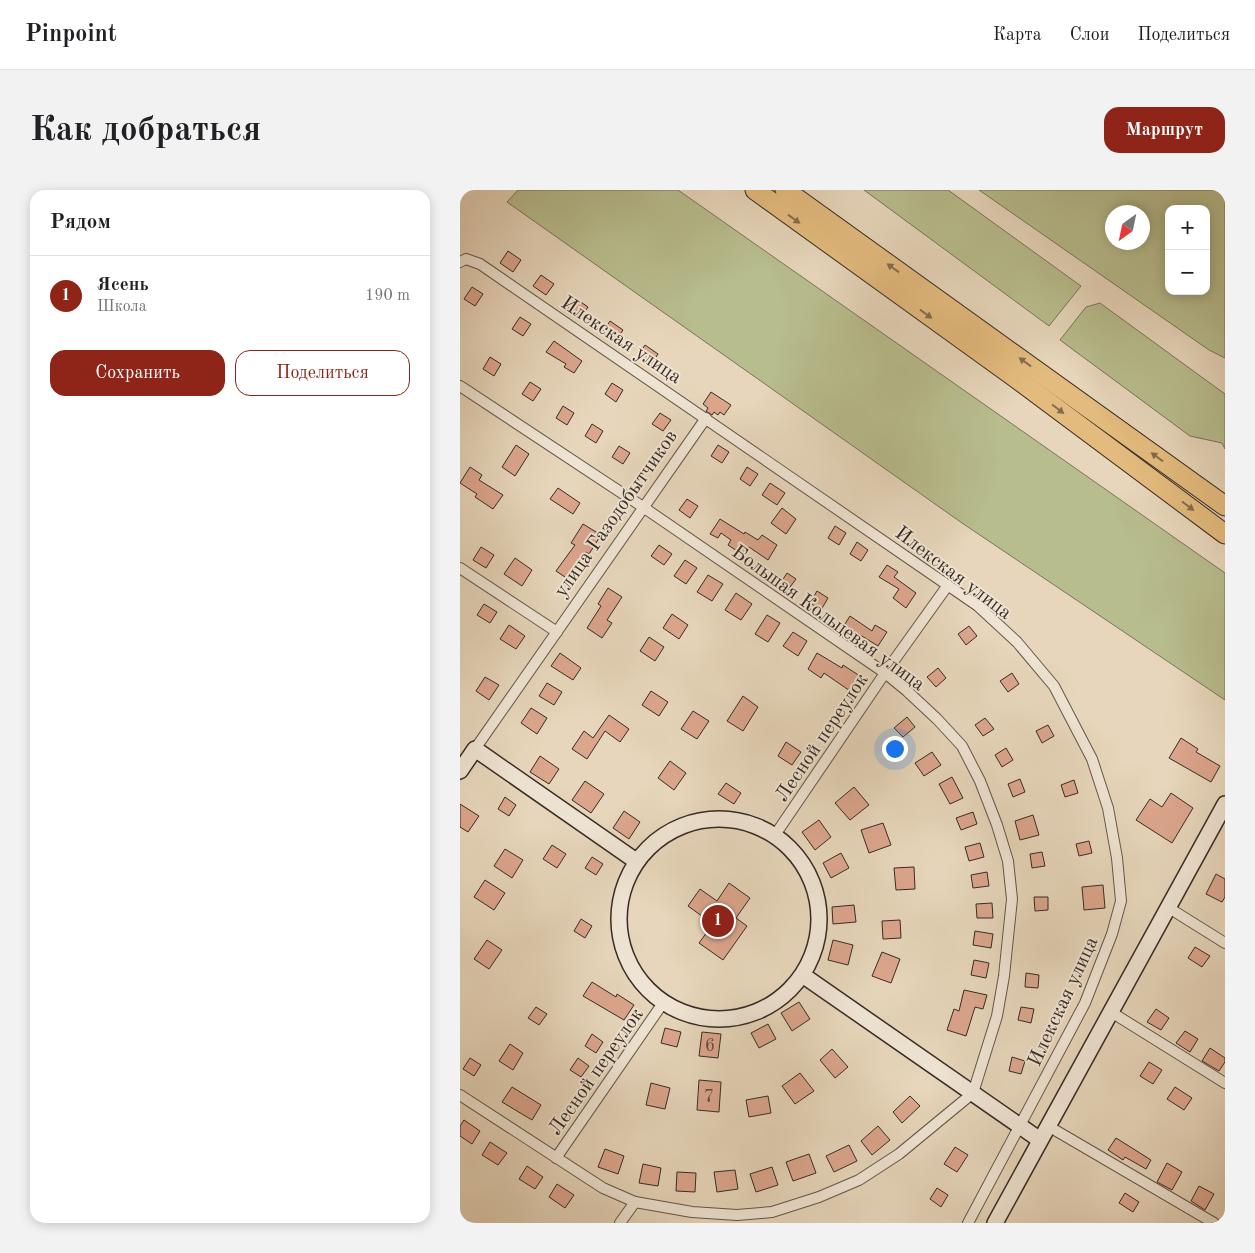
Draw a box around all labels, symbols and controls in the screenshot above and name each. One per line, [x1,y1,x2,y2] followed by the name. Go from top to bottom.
[25,23,117,47] text: Pinpoint
[993,26,1042,44] text: Карта
[1070,26,1109,44] text: Слои
[1137,26,1230,44] text: Поделиться
[1104,107,1225,153] button: Маршрут
[30,113,261,148] text: Как добраться
[1105,205,1150,250] north arrow
[1165,205,1210,295] map controls
[1165,205,1210,250] button: +
[50,212,111,233] text: Рядом
[788,213,801,223] one-way arrow
[1165,250,1210,295] button: −
[887,262,900,273] one-way arrow
[97,276,149,295] text: Ясень
[61,288,71,304] text: 1
[365,288,410,304] text: 190 m
[557,293,685,388] street label: Илекская улица
[97,299,147,315] text: Школа
[919,308,932,319] one-way arrow
[50,350,225,396] button: Сохранить
[235,350,410,396] button: Поделиться
[1018,357,1032,367] one-way arrow
[1051,404,1065,414] one-way arrow
[551,427,682,601] street label: улица Газодобытчиков
[1150,452,1164,462] one-way arrow
[1181,501,1195,511] one-way arrow
[891,523,1015,624] street label: Илекская улица
[728,542,928,695] street label: Большая Кольцевая улица
[772,670,873,806] street label: Лесной переулок
[882,736,908,762] your location
[702,902,734,940] pin: 1
[1025,934,1103,1070] street label: Илекская улица
[545,1005,648,1139] street label: Лесной переулок
[705,1037,715,1055] house number: 6
[704,1088,714,1106] house number: 7

